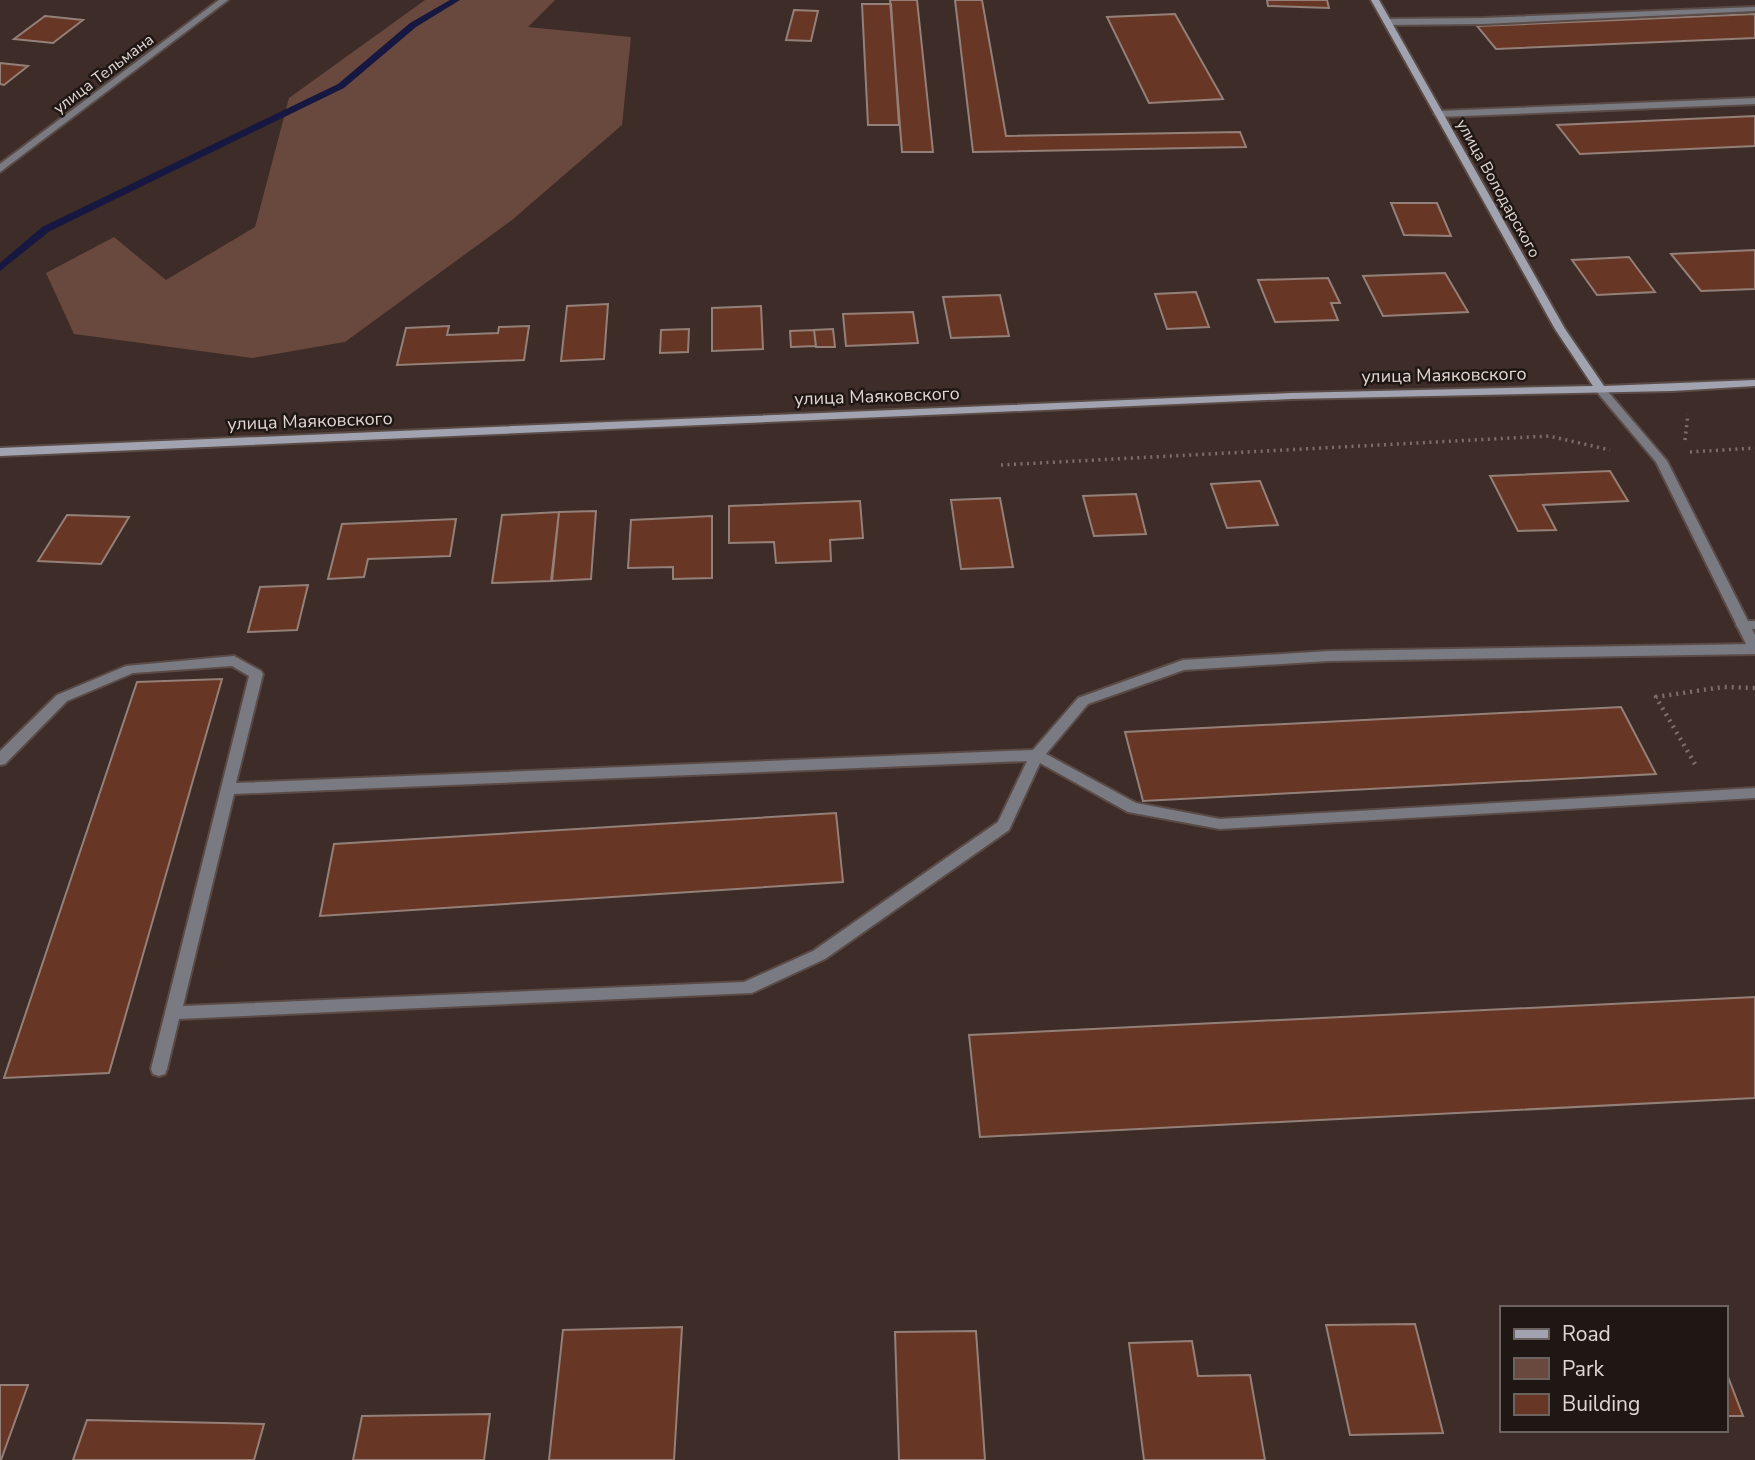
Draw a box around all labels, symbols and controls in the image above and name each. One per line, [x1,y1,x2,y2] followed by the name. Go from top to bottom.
[49,29,158,119] street label: улица Тельмана
[1451,115,1545,262] street label: улица Володарского
[1361,362,1527,388] street label: улица Маяковского
[794,381,960,411] street label: улица Маяковского
[227,406,393,436] street label: улица Маяковского
[1500,1306,1727,1432] legend
[1562,1320,1611,1348] text: Road
[1562,1355,1604,1383] text: Park
[1562,1390,1640,1418] text: Building

